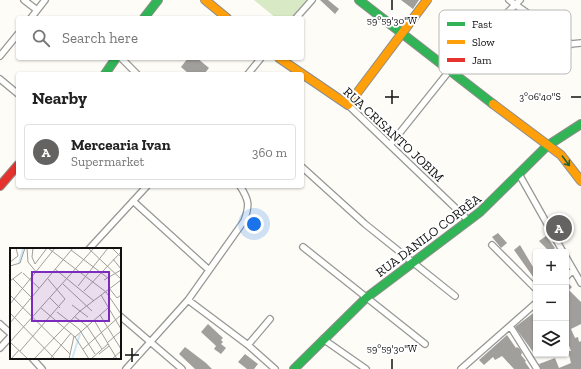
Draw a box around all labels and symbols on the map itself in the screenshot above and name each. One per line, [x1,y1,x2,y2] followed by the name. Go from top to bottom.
[439,10,571,74] legend
[367,15,418,27] text: 59°59'30"W
[472,18,493,31] text: Fast
[472,36,495,49] text: Slow
[472,54,492,67] text: Jam
[340,84,447,185] street label: RUA CRISANTO JOBIM
[519,91,561,103] text: 3°06'40"S
[562,155,570,166] one-way arrow
[373,191,484,280] street label: RUA DANILO CORRÊA
[546,213,572,243] pin: A
[244,214,264,234] your location
[10,248,121,359] inset map
[367,343,418,355] text: 59°59'30"W

